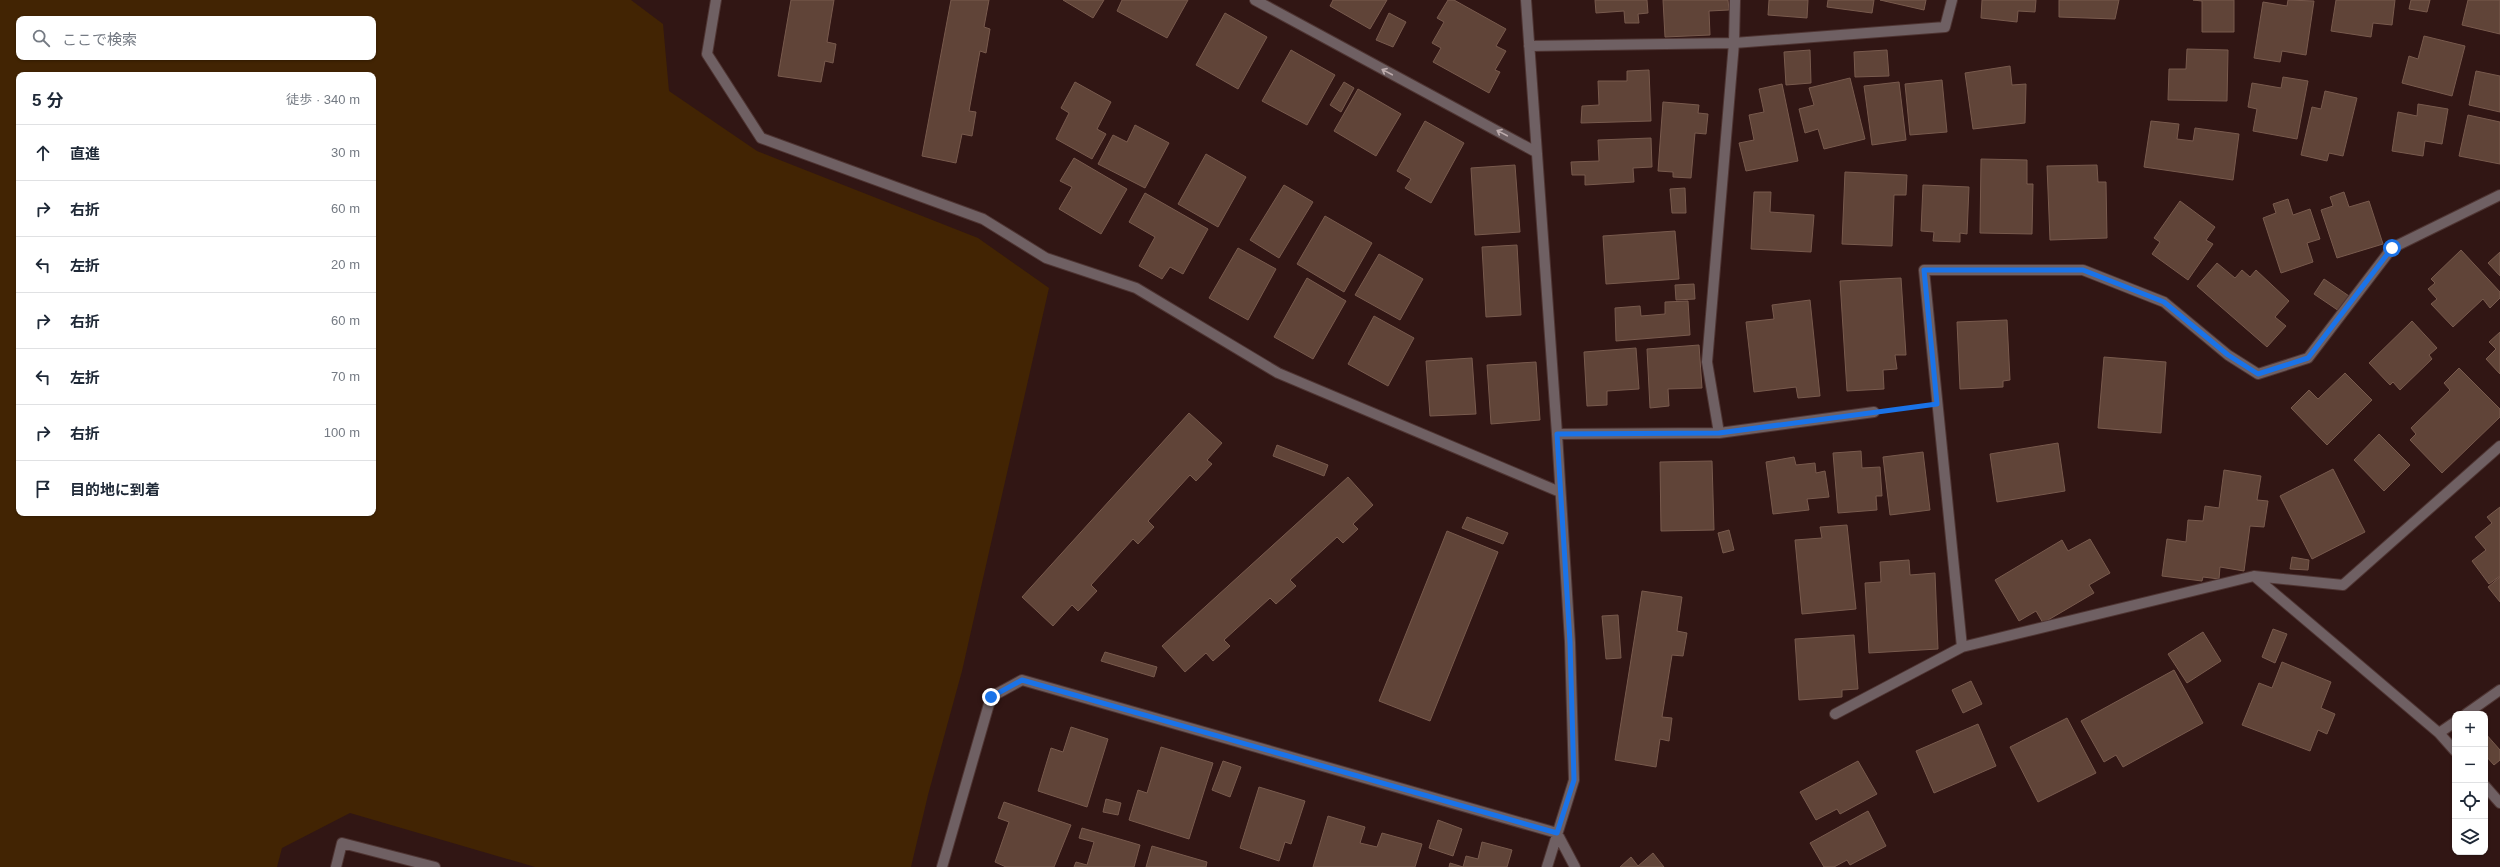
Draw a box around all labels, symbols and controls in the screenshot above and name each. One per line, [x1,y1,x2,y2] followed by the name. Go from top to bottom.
[16,16,376,60] search box
[30,27,52,49] icon: search
[62,31,137,48] text: ここで検索
[1381,67,1393,75] one-way arrow
[32,91,63,110] text: 5 分
[286,92,360,107] text: 徒歩 · 340 m
[1496,129,1508,137] one-way arrow
[32,142,54,164] icon: ahead
[70,145,100,162] text: 直進
[331,145,360,160] text: 30 m
[32,198,54,220] icon: right
[70,201,100,218] text: 右折
[331,201,360,216] text: 60 m
[2383,239,2401,257] route start
[32,254,54,276] icon: left
[70,257,100,274] text: 左折
[331,257,360,272] text: 20 m
[32,310,54,332] icon: right
[70,313,100,330] text: 右折
[331,313,360,328] text: 60 m
[32,366,54,388] icon: left
[70,369,100,386] text: 左折
[331,369,360,384] text: 70 m
[32,422,54,444] icon: right
[70,425,100,442] text: 右折
[324,425,360,440] text: 100 m
[32,478,54,500] icon: arrive
[70,481,160,498] text: 目的地に到着
[982,688,1000,706] route end
[2452,711,2488,855] map controls
[2452,711,2488,747] button: +
[2452,747,2488,783] button: −
[2452,783,2488,819] button: locate
[2452,819,2488,855] button: layers

